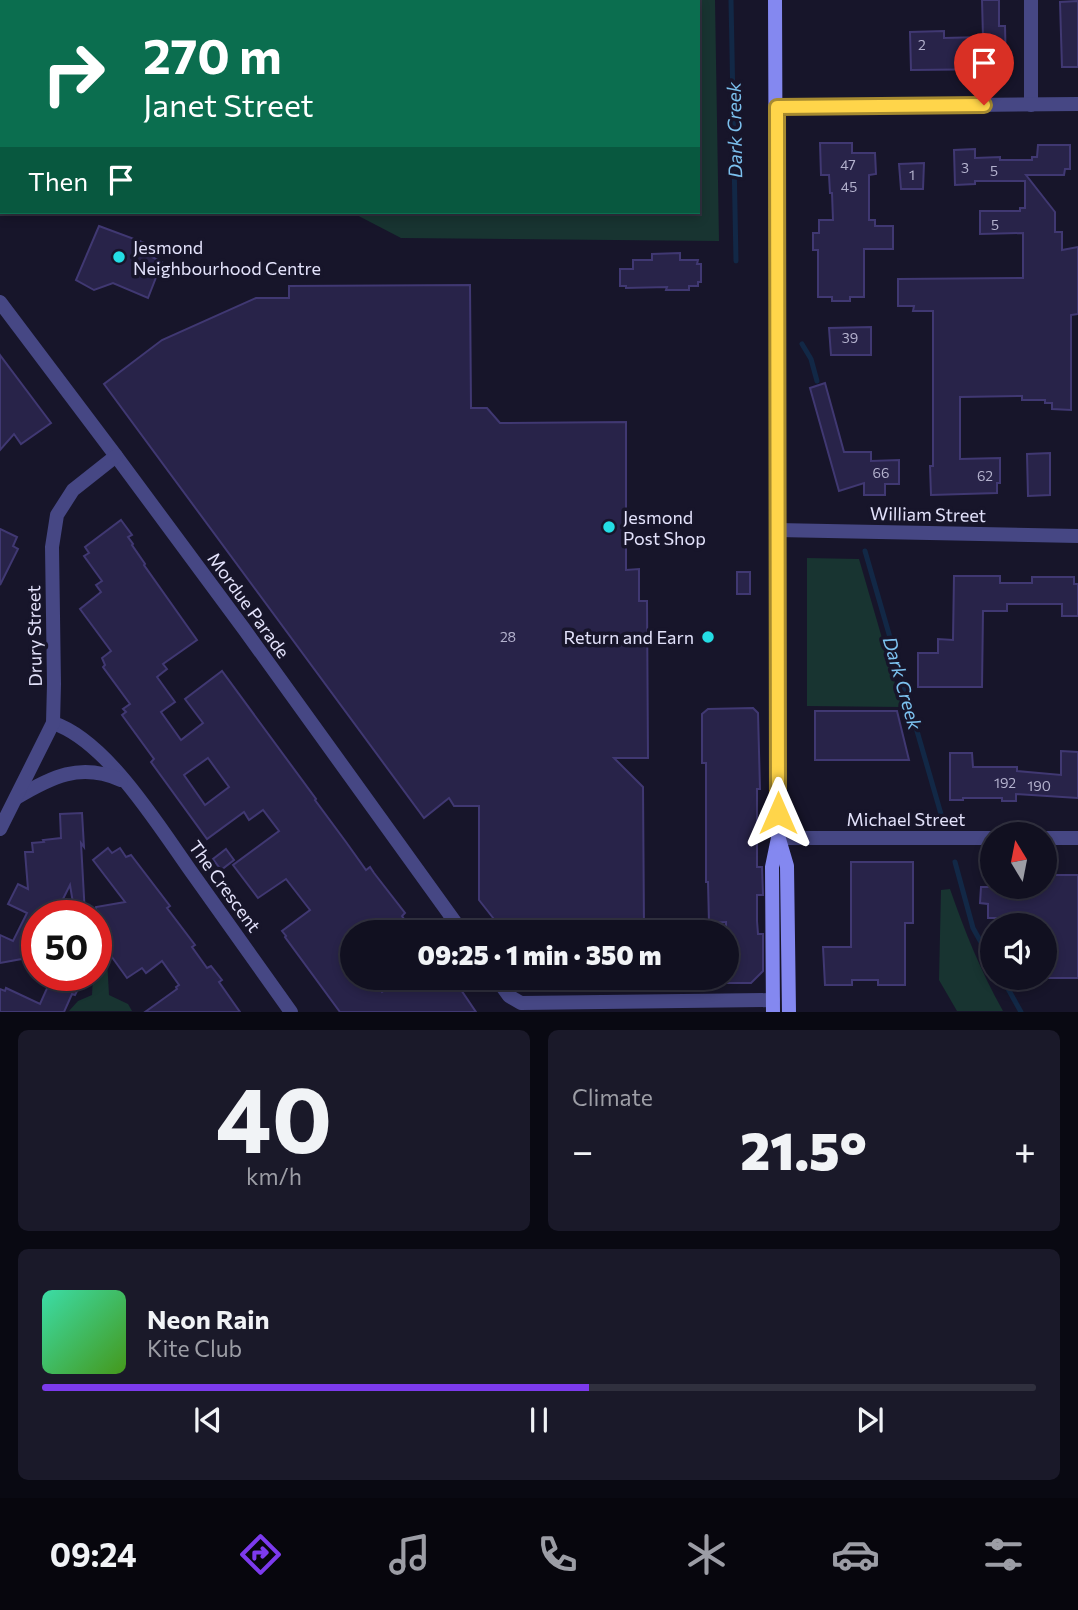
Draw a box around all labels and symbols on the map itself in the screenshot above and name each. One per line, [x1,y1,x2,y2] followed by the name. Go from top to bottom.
[954,33,1014,105] pin
[918,36,926,53] house number: 2
[722,81,746,178] water label: Dark Creek
[840,156,856,173] house number: 47
[961,159,969,176] house number: 3
[990,162,998,179] house number: 5
[909,166,915,183] house number: 1
[841,178,857,195] house number: 45
[991,216,999,233] house number: 5
[133,236,321,279] place label: Jesmond Neighbourhood Centre
[111,249,127,265] marker: Jesmond Neighbourhood Centre
[842,329,858,346] house number: 39
[873,464,890,481] house number: 66
[977,467,993,484] house number: 62
[870,502,986,526] street label: William Street
[623,506,706,549] place label: Jesmond Post Shop
[601,519,617,535] marker: Jesmond Post Shop
[203,548,295,662] street label: Mordue Parade
[22,585,46,687] street label: Drury Street
[564,626,694,648] place label: Return and Earn
[500,628,516,645] house number: 28
[700,629,716,645] marker: Return and Earn
[879,634,927,733] water label: Dark Creek
[994,774,1016,791] house number: 192
[741,776,815,850] position arrow
[1027,777,1051,794] house number: 190
[847,808,965,830] street label: Michael Street
[980,822,1057,900] north arrow
[184,836,266,936] street label: The Crescent
[21,900,112,991] speed limit sign: 50

